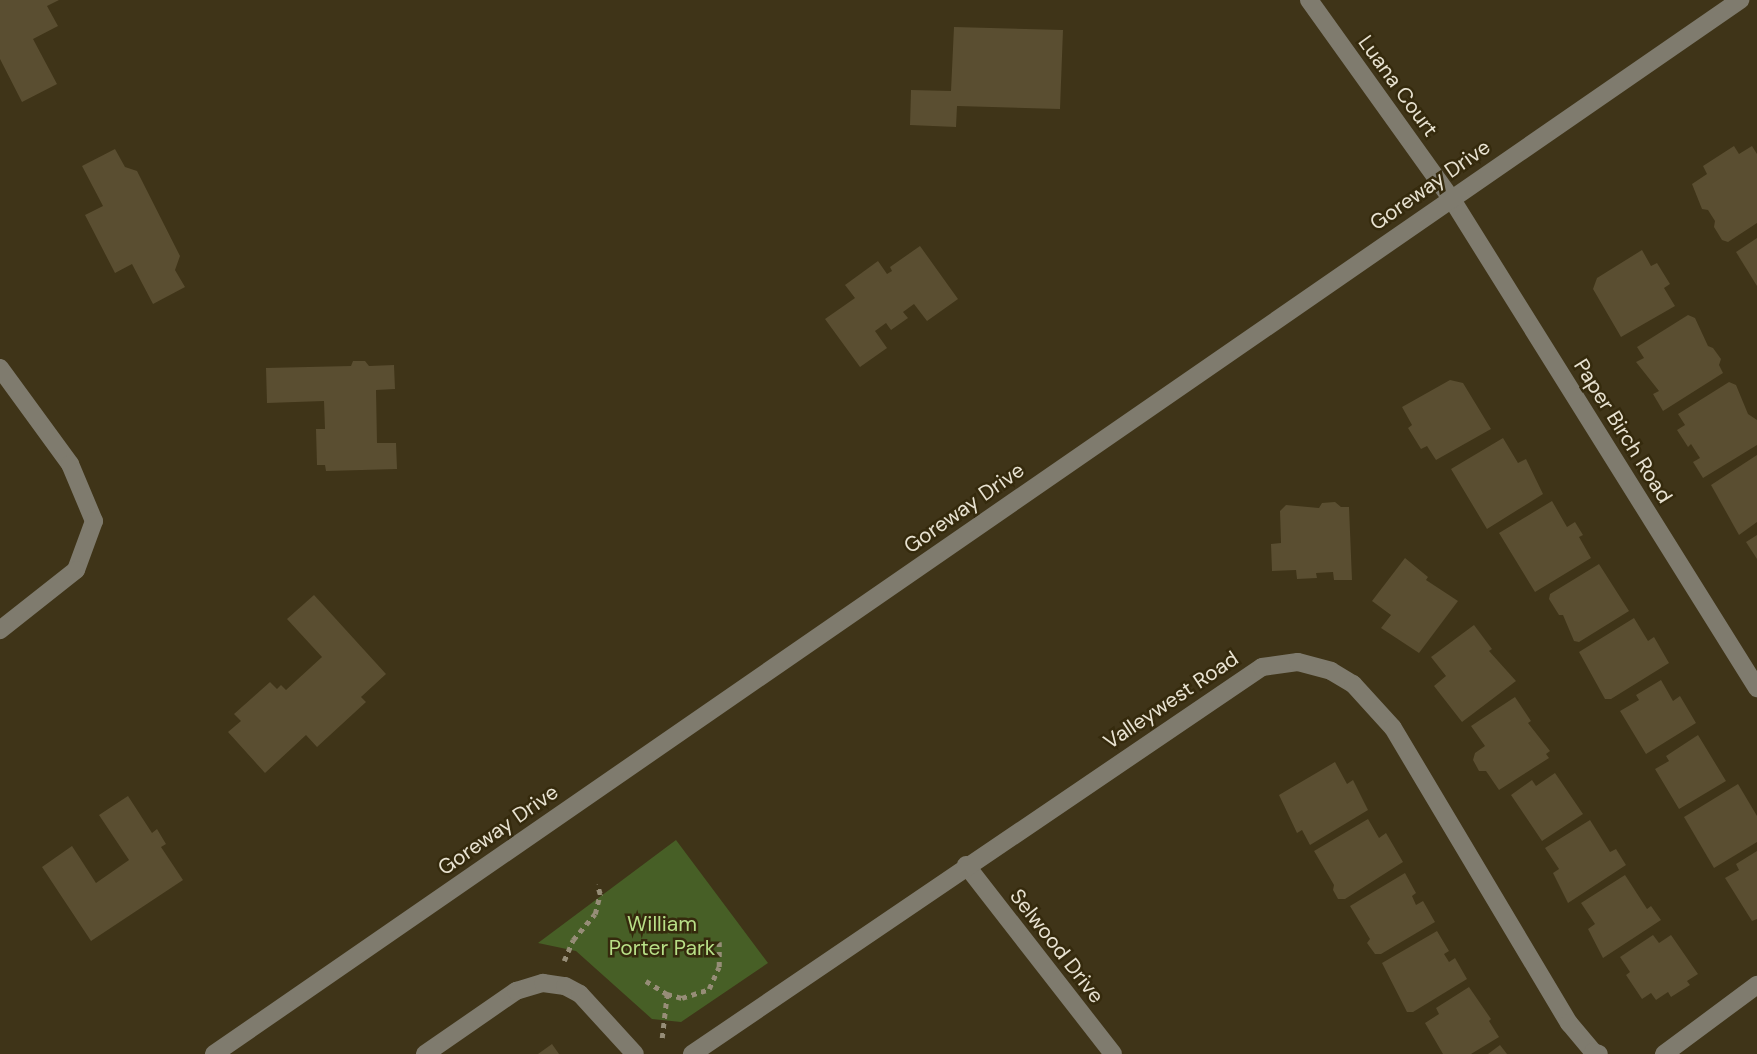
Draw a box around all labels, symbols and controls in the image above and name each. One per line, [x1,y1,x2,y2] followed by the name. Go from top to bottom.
[1353,30,1443,142] street label: Luana Court
[1365,134,1495,236] street label: Goreway Drive
[1569,354,1677,508] street label: Paper Birch Road
[899,457,1029,559] street label: Goreway Drive
[1099,646,1243,754] street label: Valleywest Road
[433,779,563,881] street label: Goreway Drive
[1005,884,1109,1008] street label: Selwood Drive
[609,911,715,961] park label: William Porter Park

